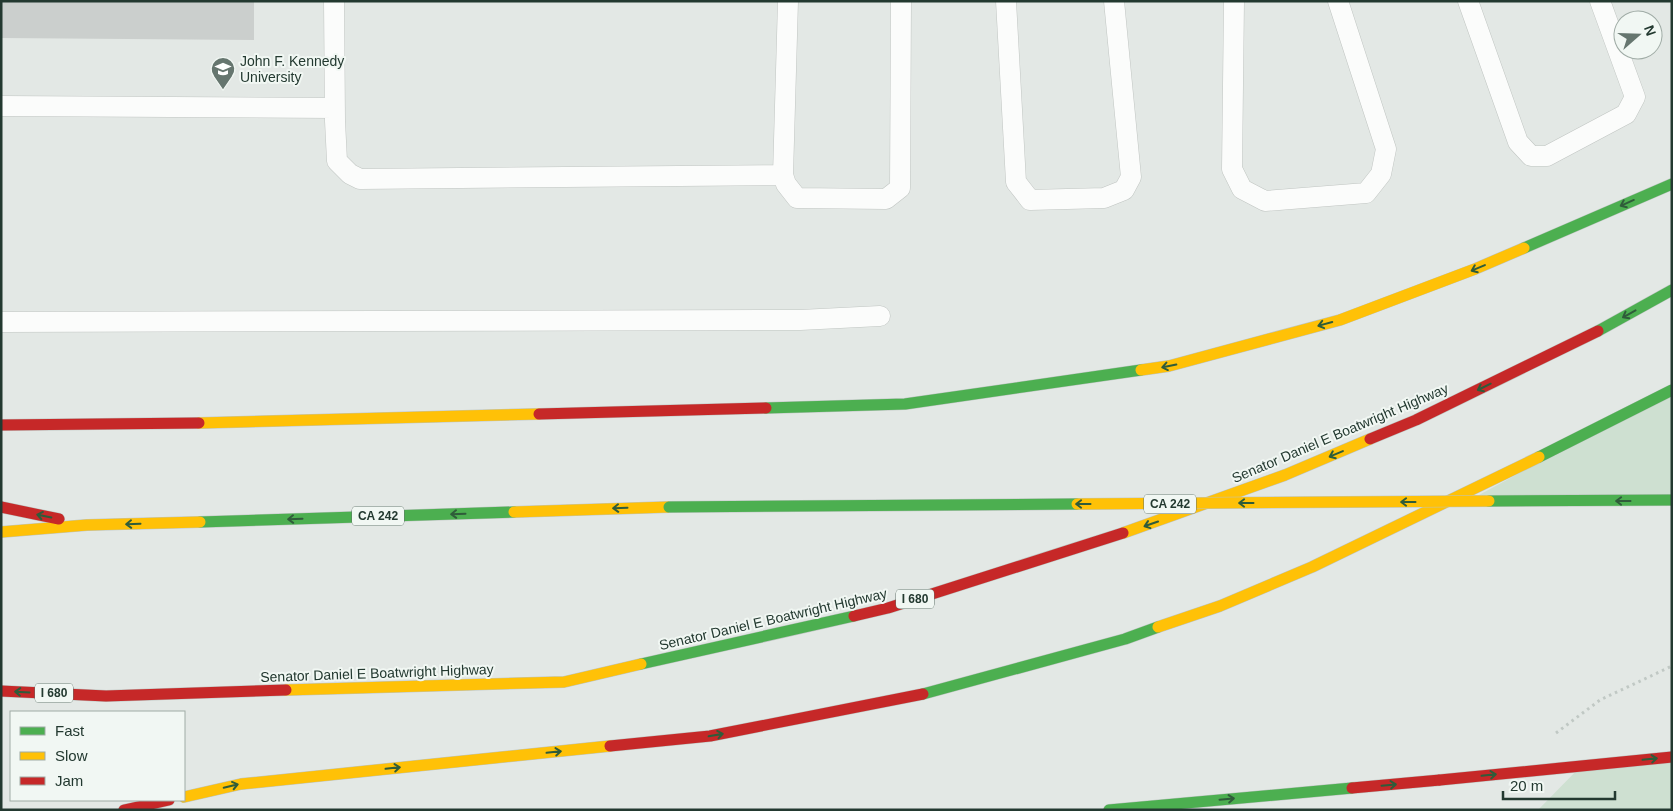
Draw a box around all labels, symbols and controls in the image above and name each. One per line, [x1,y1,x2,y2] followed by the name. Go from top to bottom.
[1613,10,1663,60] north arrow
[1641,23,1659,38] text: N
[240,53,344,85] place label: John F. Kennedy University
[210,56,236,90] school or university icon: John F. Kennedy University
[1620,199,1635,209] one-way arrow
[1471,264,1486,273] one-way arrow
[1622,310,1637,319] one-way arrow
[1318,319,1334,329] one-way arrow
[1161,362,1177,371] one-way arrow
[1229,380,1451,486] street label: Senator Daniel E Boatwright Highway
[1477,383,1492,392] one-way arrow
[1329,449,1344,459] one-way arrow
[1144,494,1196,514] road number: CA 242
[1615,496,1631,505] one-way arrow
[1400,497,1416,507] one-way arrow
[1238,498,1254,508] one-way arrow
[1075,499,1092,509] one-way arrow
[612,504,628,513] one-way arrow
[352,506,404,526] road number: CA 242
[450,509,466,518] one-way arrow
[37,511,53,520] one-way arrow
[287,514,303,523] one-way arrow
[125,519,141,528] one-way arrow
[1143,519,1159,529] one-way arrow
[657,585,889,653] street label: Senator Daniel E Boatwright Highway
[896,590,934,608] road number: I 680
[260,661,494,685] street label: Senator Daniel E Boatwright Highway
[35,684,73,702] road number: I 680
[14,687,30,696] one-way arrow
[10,711,185,801] legend
[55,722,85,739] text: Fast
[708,729,724,739] one-way arrow
[55,747,88,764] text: Slow
[546,747,562,757] one-way arrow
[1642,754,1658,764] one-way arrow
[385,764,401,773] one-way arrow
[1503,768,1616,800] scale bar
[1480,771,1496,780] one-way arrow
[55,772,83,789] text: Jam
[1510,777,1543,794] text: 20 m
[1381,780,1397,790] one-way arrow
[223,781,239,790] one-way arrow
[1219,794,1235,804] one-way arrow

